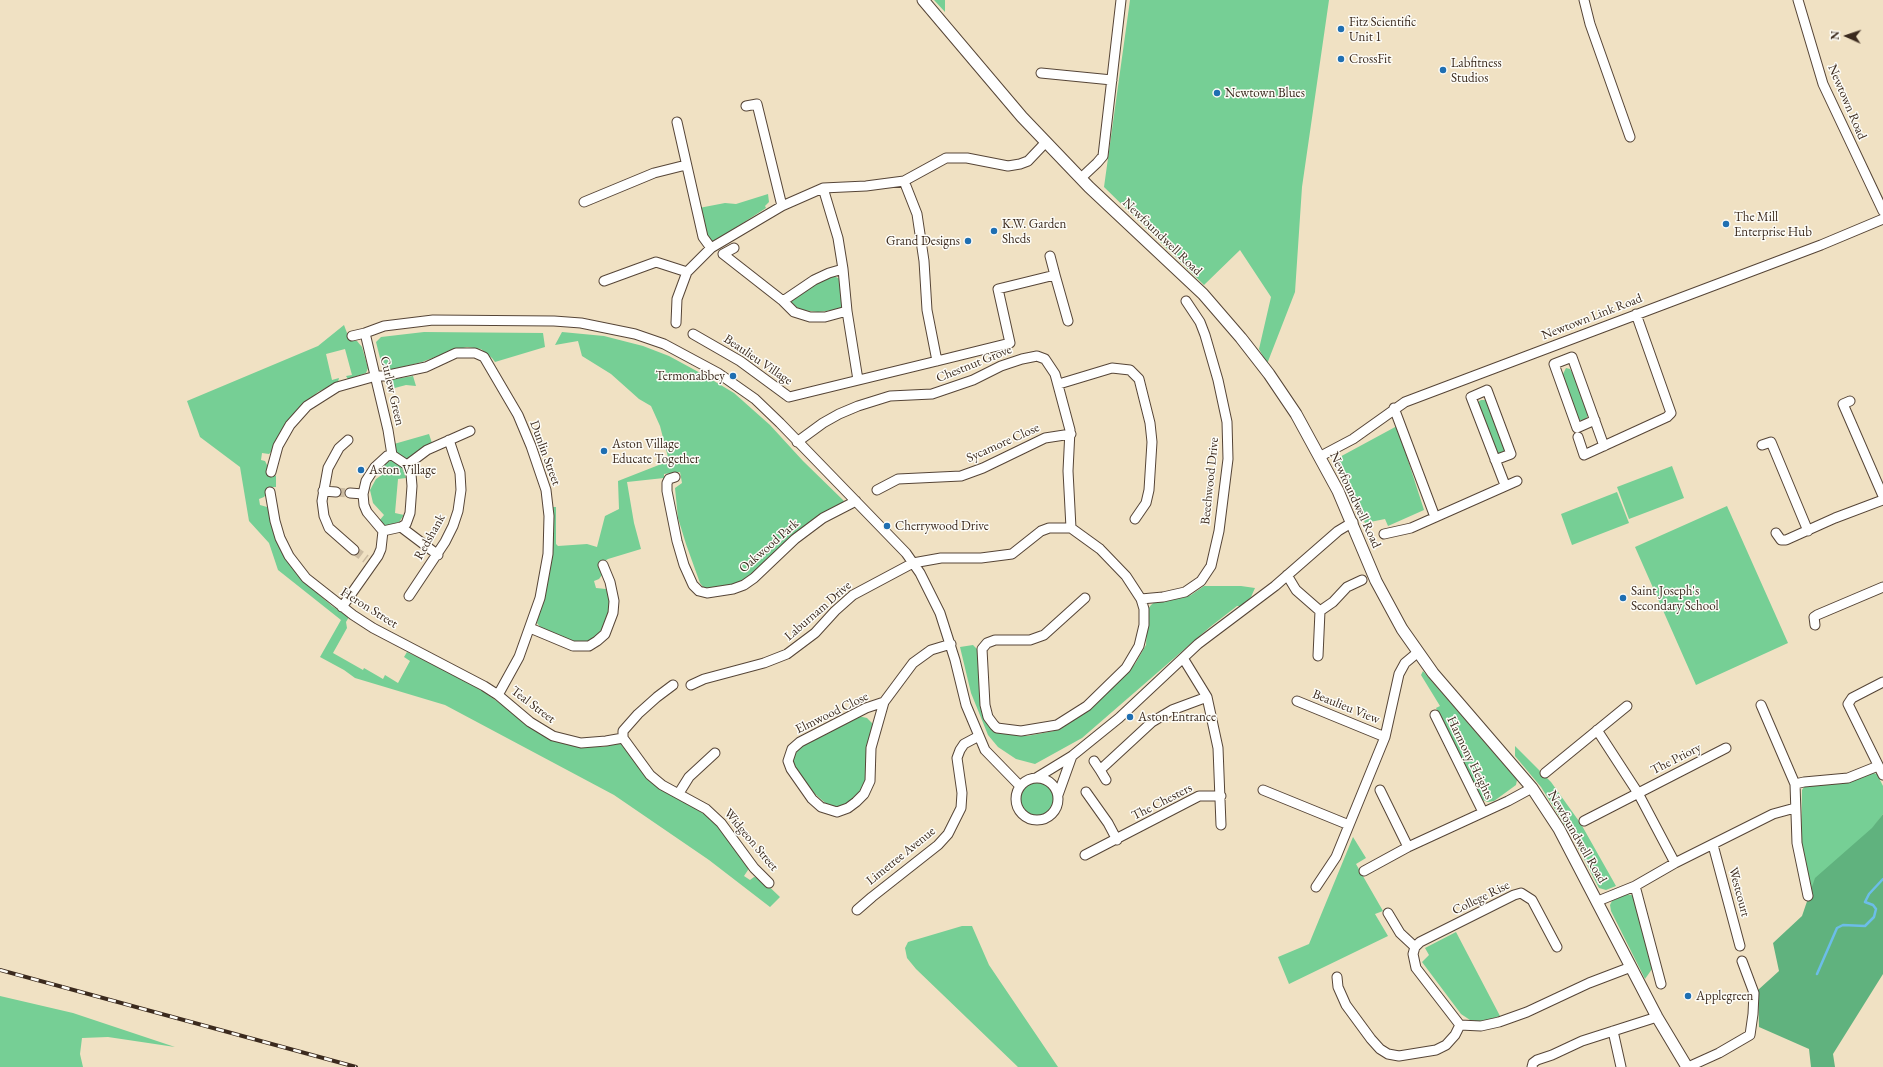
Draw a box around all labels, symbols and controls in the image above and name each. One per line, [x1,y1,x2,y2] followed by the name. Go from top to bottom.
[1349,14,1416,45] place label: Fitz Scientific Unit 1
[1827,16,1867,56] north arrow
[1336,24,1346,34] marker: Fitz Scientific Unit 1
[1828,31,1842,40] text: N
[1349,51,1391,67] place label: CrossFit
[1336,54,1346,64] marker: CrossFit
[1451,55,1502,86] place label: Labfitness Studios
[1824,62,1870,142] street label: Newtown Road
[1438,65,1448,75] marker: Labfitness Studios
[1225,85,1305,101] place label: Newtown Blues
[1212,88,1222,98] marker: Newtown Blues
[1119,195,1205,279] street label: Newfoundwell Road
[1734,209,1812,240] place label: The Mill Enterprise Hub
[1002,216,1066,247] place label: K.W. Garden Sheds
[1721,219,1731,229] marker: The Mill Enterprise Hub
[989,226,999,236] marker: K.W. Garden Sheds
[886,233,960,249] place label: Grand Designs
[963,236,973,246] marker: Grand Designs
[1539,291,1645,343] street label: Newtown Link Road
[721,331,795,389] street label: Beaulieu Village
[934,342,1014,386] street label: Chestnut Grove
[376,355,408,427] street label: Curlew Green
[655,368,725,384] place label: Termonabbey
[728,371,738,381] marker: Termonabbey
[526,418,564,488] street label: Dunlin Street
[964,420,1042,466] street label: Sycamore Close
[612,436,699,467] place label: Aston Village Educate Together
[1198,437,1222,525] street label: Beechwood Drive
[599,446,609,456] marker: Aston Village Educate Together
[1326,449,1384,551] street label: Newfoundwell Road
[369,462,436,478] place label: Aston Village
[356,465,366,475] marker: Aston Village
[411,511,449,563] street label: Redshank
[736,516,802,576] street label: Oakwood Park
[895,518,989,534] place label: Cherrywood Drive
[882,521,892,531] marker: Cherrywood Drive
[781,578,855,644] street label: Laburnam Drive
[1631,583,1719,614] place label: Saint Joseph's Secondary School
[338,584,400,632] street label: Heron Street
[1618,593,1628,603] marker: Saint Joseph's Secondary School
[508,683,558,727] street label: Teal Street
[1310,686,1382,728] street label: Beaulieu View
[793,689,871,737] street label: Elmwood Close
[1138,709,1216,725] place label: Aston Entrance
[1125,712,1135,722] marker: Aston Entrance
[1443,714,1497,802] street label: Harmony Heights
[1648,740,1704,778] street label: The Priory
[1129,780,1195,824] street label: The Chesters
[1544,788,1610,886] street label: Newfoundwell Road
[720,806,782,874] street label: Widgeon Street
[863,823,939,889] street label: Limetree Avenue
[1725,865,1753,919] street label: Westcourt
[1450,877,1512,919] street label: College Rise
[1696,988,1753,1004] place label: Applegreen
[1683,991,1693,1001] marker: Applegreen

